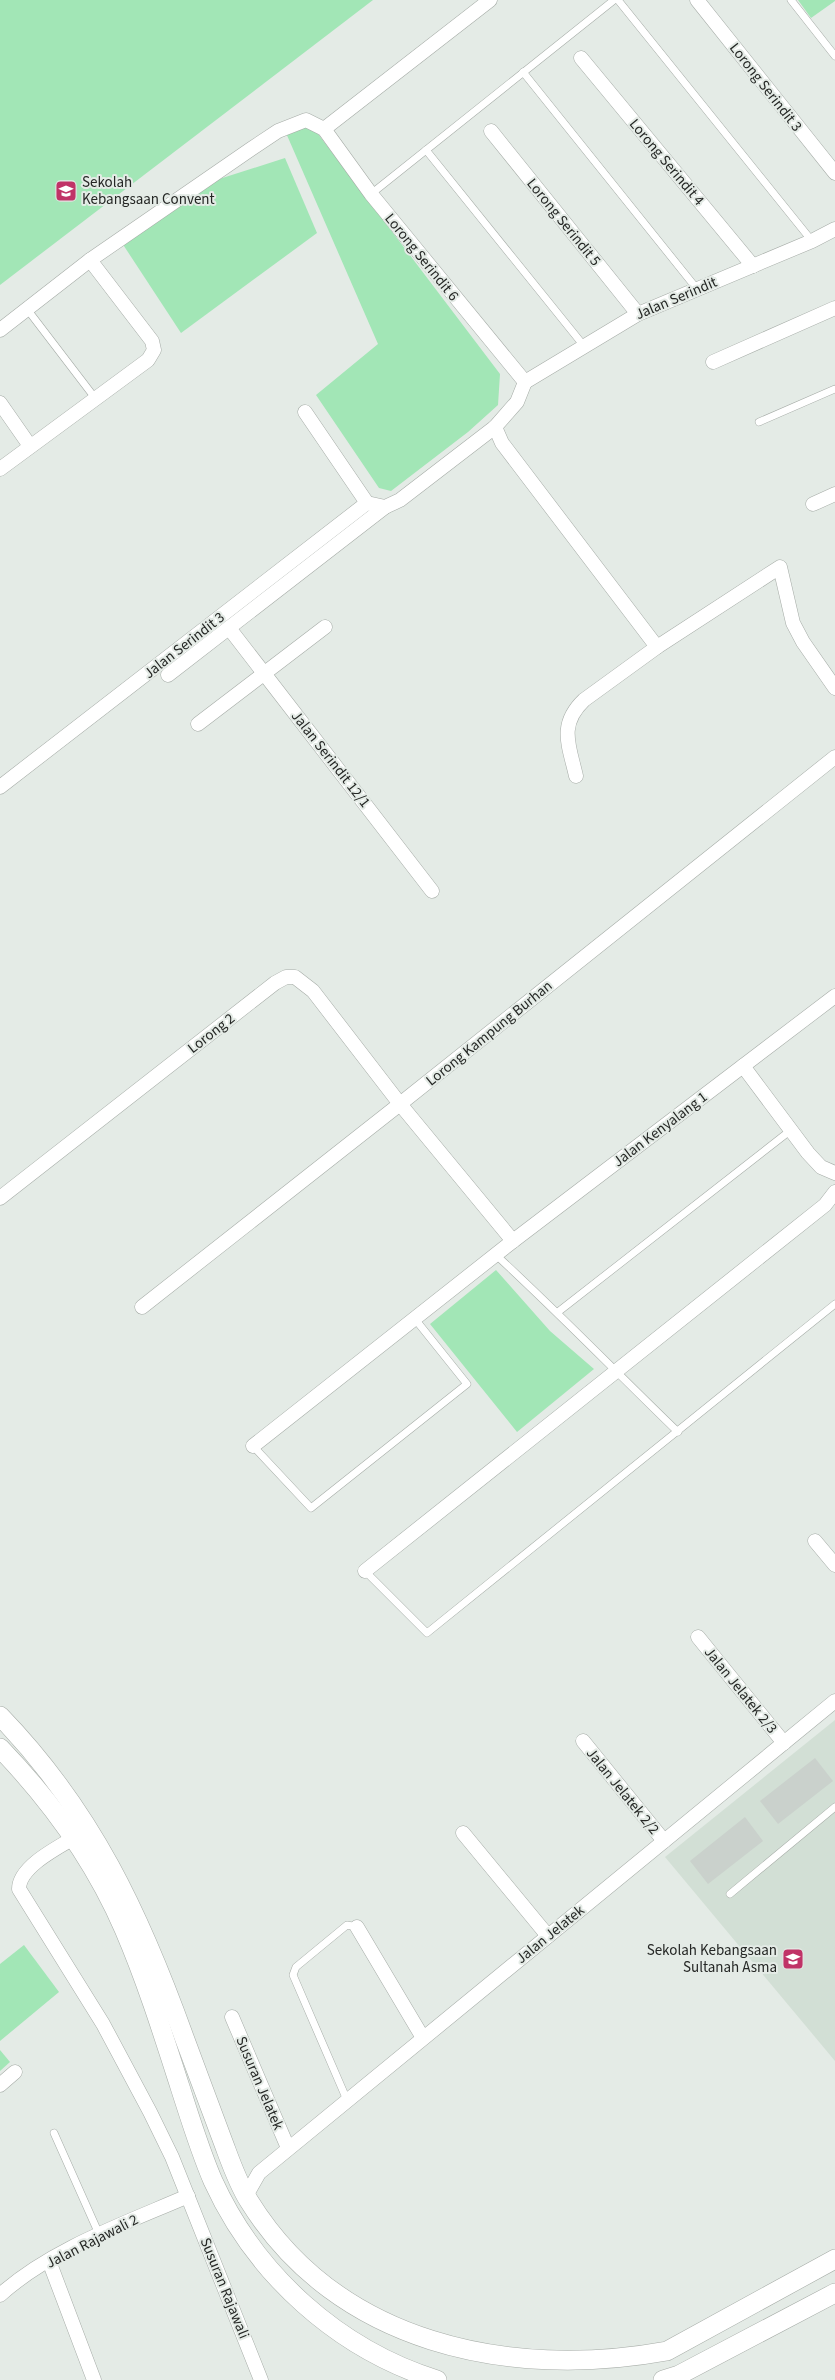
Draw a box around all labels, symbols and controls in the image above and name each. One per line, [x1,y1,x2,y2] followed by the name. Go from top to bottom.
[724,39,807,136] street label: Lorong Serindit 3
[624,114,709,211] street label: Lorong Serindit 4
[82,172,215,210] place label: Sekolah Kebangsaan Convent
[522,174,606,271] street label: Lorong Serindit 5
[54,179,78,203] school or university icon: Sekolah Kebangsaan Convent
[380,209,464,306] street label: Lorong Serindit 6
[632,272,720,325] street label: Jalan Serindit
[139,607,229,684] street label: Jalan Serindit 3
[286,707,375,812] street label: Jalan Serindit 12/1
[422,976,557,1091] street label: Lorong Kampung Burhan
[183,1008,239,1058] street label: Lorong 2
[609,1087,712,1172] street label: Jalan Kenyalang 1
[699,1643,782,1738] street label: Jalan Jelatek 2/3
[581,1744,664,1839] street label: Jalan Jelatek 2/2
[512,1900,590,1969] street label: Jalan Jelatek
[647,1940,777,1978] place label: Sekolah Kebangsaan Sultanah Asma
[781,1947,805,1971] school or university icon: Sekolah Kebangsaan Sultanah Asma
[230,2033,289,2134] street label: Susuran Jelatek
[43,2209,142,2274] street label: Jalan Rajawali 2
[195,2235,254,2342] street label: Susuran Rajawali

